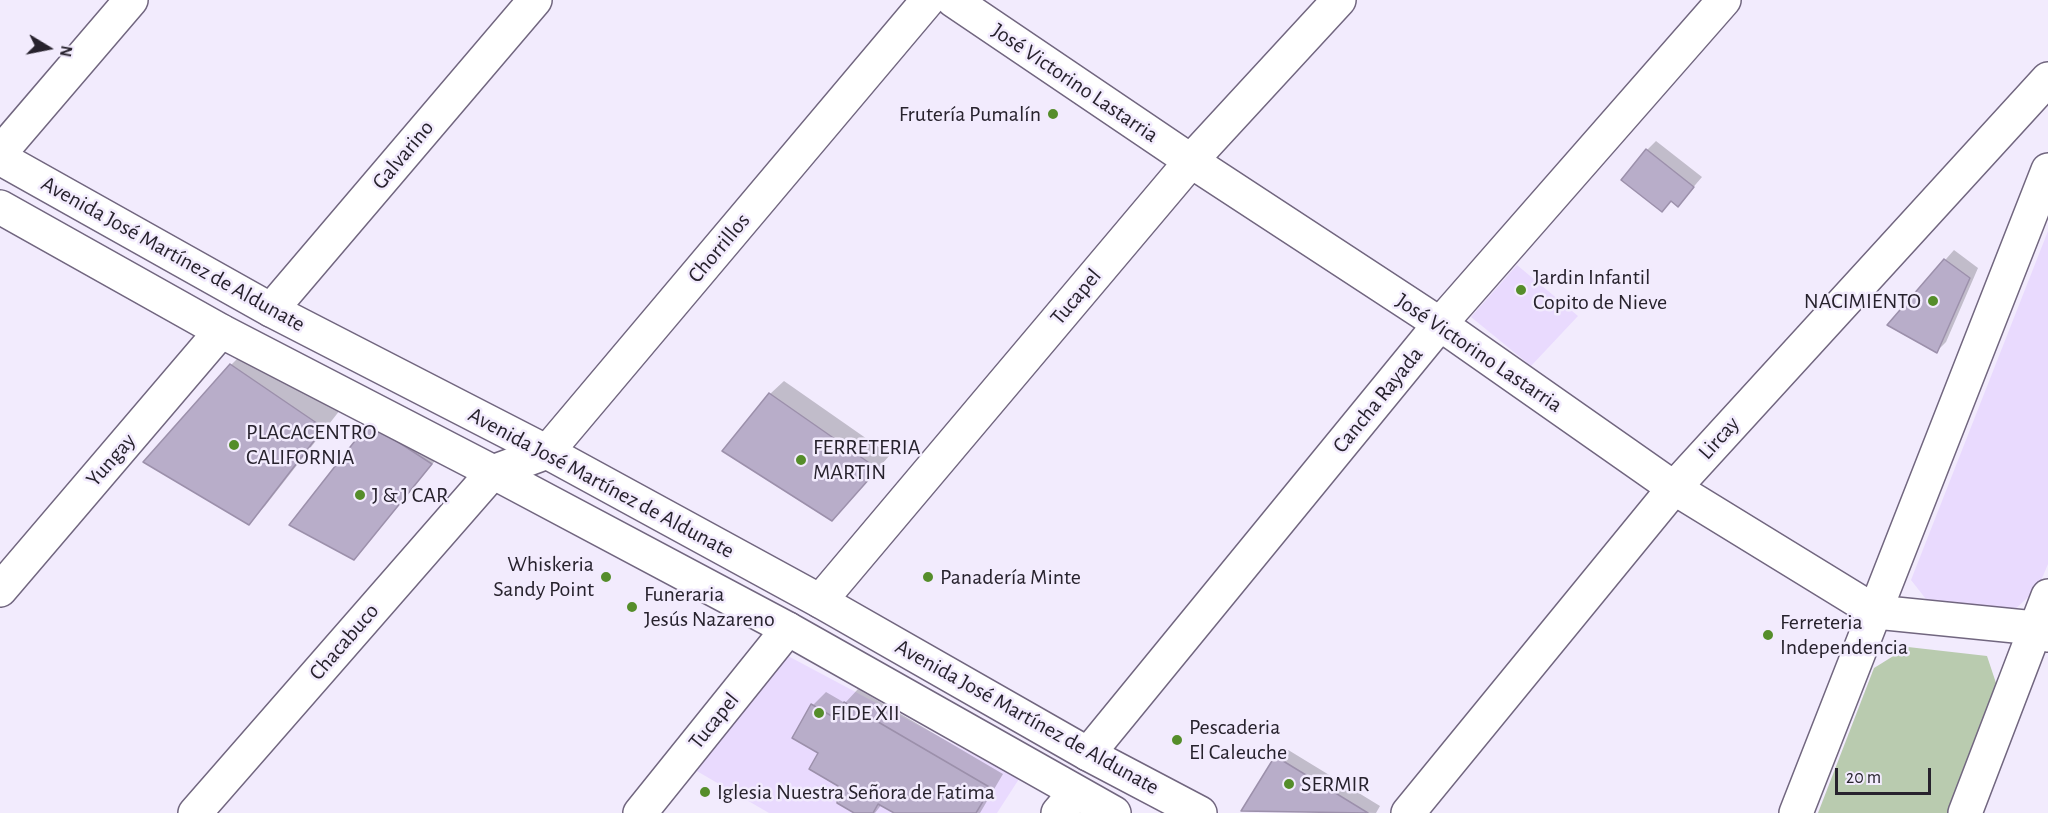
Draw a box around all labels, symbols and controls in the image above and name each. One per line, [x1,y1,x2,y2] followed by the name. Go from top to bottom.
[18,18,78,78] north arrow
[987,18,1163,148] street label: José Victorino Lastarria
[57,44,75,58] text: N
[899,101,1041,127] place label: Frutería Pumalín
[1046,107,1060,121] marker: Frutería Pumalín
[367,115,439,195] street label: Galvarino
[37,170,309,338] street label: Avenida José Martínez de Aldunate
[682,208,756,288] street label: Chorrillos
[1045,263,1107,331] street label: Tucapel
[1533,264,1667,316] place label: Jardin Infantil Copito de Nieve
[1514,283,1528,297] marker: Jardin Infantil Copito de Nieve
[1391,288,1567,418] street label: José Victorino Lastarria
[1804,288,1921,314] place label: NACIMIENTO
[1926,294,1940,308] marker: NACIMIENTO
[1327,342,1429,458] street label: Cancha Rayada
[464,402,738,564] street label: Avenida José Martínez de Aldunate
[1693,411,1745,465] street label: Lircay
[246,419,376,470] place label: PLACACENTRO CALIFORNIA
[81,428,141,492] street label: Yungay
[813,434,920,486] place label: FERRETERIA MARTIN
[227,438,241,452] marker: PLACACENTRO CALIFORNIA
[794,453,808,467] marker: FERRETERIA MARTIN
[372,482,448,508] place label: J & J CAR
[353,488,367,502] marker: J & J CAR
[493,551,594,602] place label: Whiskeria Sandy Point
[940,564,1081,590] place label: Panadería Minte
[599,570,613,584] marker: Whiskeria Sandy Point
[921,570,935,584] marker: Panadería Minte
[644,581,775,632] place label: Funeraria Jesús Nazareno
[303,598,385,686] street label: Chacabuco
[625,600,639,614] marker: Funeraria Jesús Nazareno
[1780,609,1908,660] place label: Ferreteria Independencia
[1761,628,1775,642] marker: Ferreteria Independencia
[891,633,1163,801] street label: Avenida José Martínez de Aldunate
[683,687,745,755] street label: Tucapel
[831,700,900,726] place label: FIDE XII
[812,706,826,720] marker: FIDE XII
[1189,714,1287,766] place label: Pescaderia El Caleuche
[1170,733,1184,747] marker: Pescaderia El Caleuche
[1838,756,1934,794] scale bar
[1846,769,1881,787] text: 20 m
[1301,771,1370,797] place label: SERMIR
[1282,777,1296,791] marker: SERMIR
[717,779,995,805] place label: Iglesia Nuestra Señora de Fatima
[698,785,712,799] marker: Iglesia Nuestra Señora de Fatima

